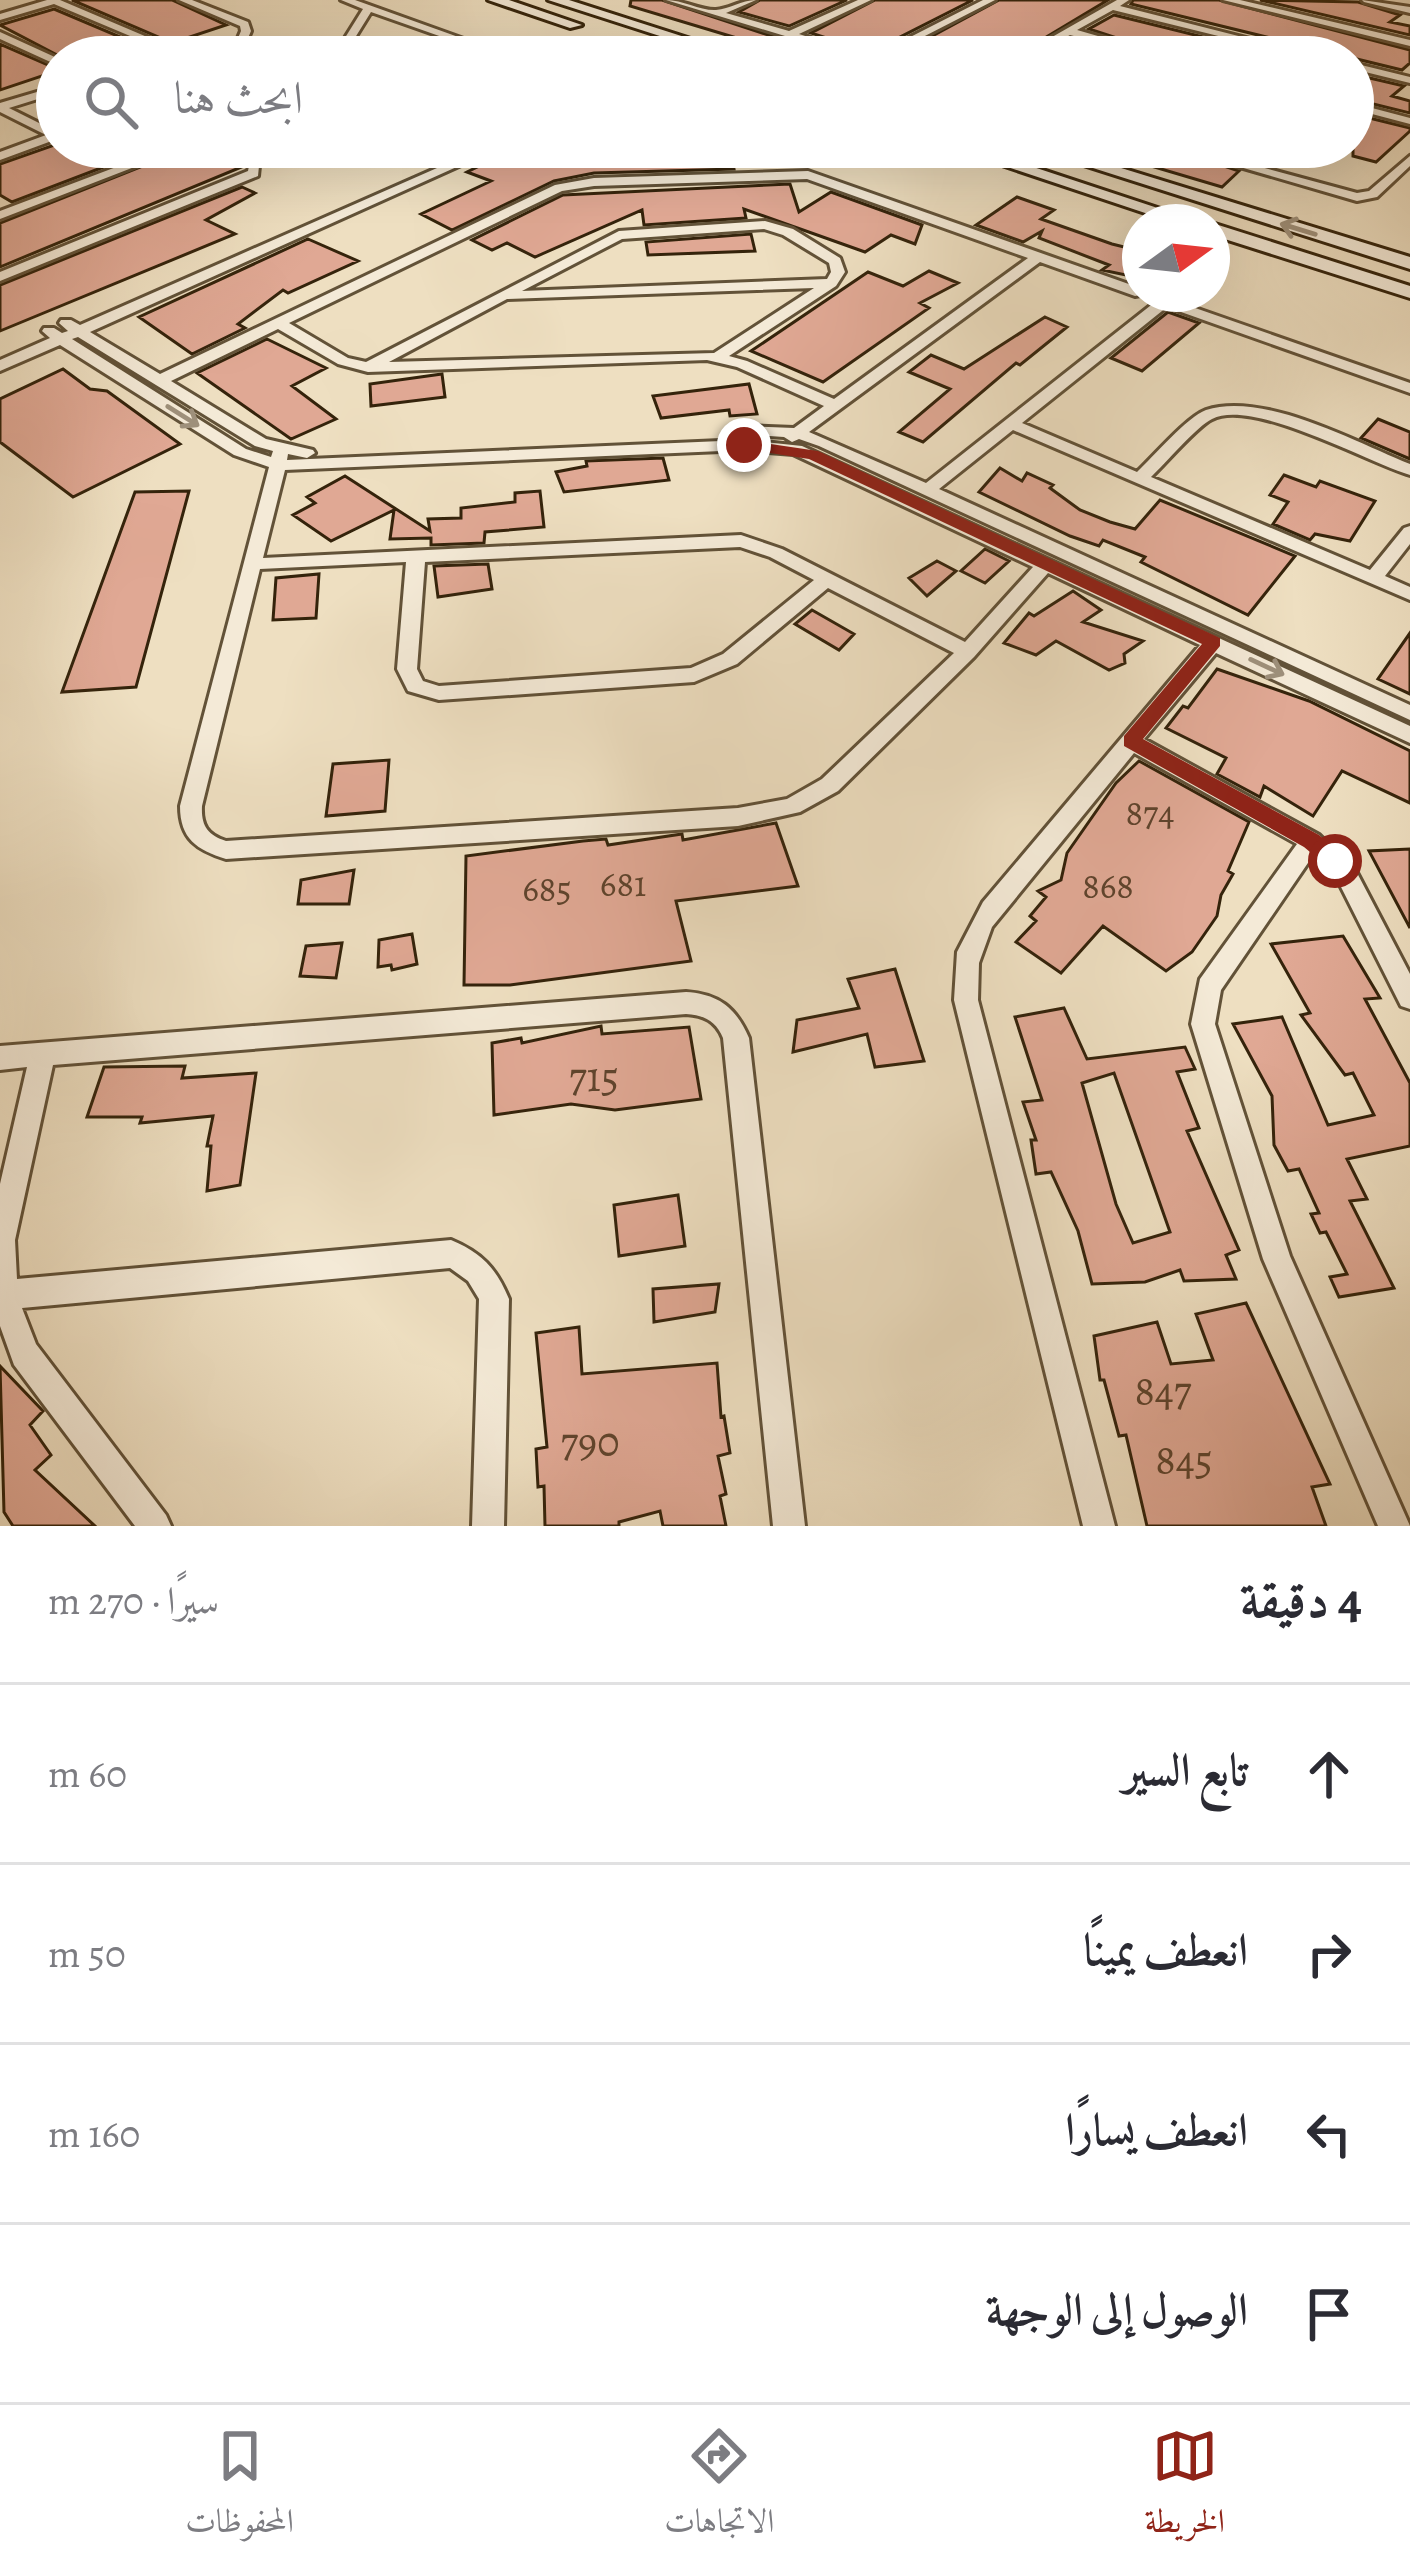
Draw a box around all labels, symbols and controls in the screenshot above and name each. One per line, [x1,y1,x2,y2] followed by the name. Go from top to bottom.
[36,36,1374,168] search box
[174,67,303,129] text: ابحث هنا
[78,69,144,135] icon: search
[1122,204,1230,312] north arrow
[1280,217,1318,239] one-way arrow
[166,404,200,428] one-way arrow
[717,418,771,472] route end
[1248,657,1284,679] one-way arrow
[1126,788,1174,837] house number: 874
[1308,834,1362,888] route start
[600,859,646,908] house number: 681
[1082,861,1134,910] house number: 868
[522,864,572,913] house number: 685
[569,1048,619,1105] house number: 715
[1134,1362,1192,1419] house number: 847
[560,1413,620,1470] house number: 790
[1155,1431,1213,1488] house number: 845
[1240,1565,1362,1635] text: 4 دقيقة
[48,1574,219,1627] text: سيرًا · 270 m
[1123,1739,1248,1801] text: تابع السير
[1296,1741,1362,1807] icon: ahead
[48,1747,127,1800] text: 60 m
[1083,1919,1248,1981] text: انعطف يمينًا
[1296,1921,1362,1987] icon: right
[48,1927,126,1980] text: 50 m
[1065,2099,1248,2161] text: انعطف يسارًا
[1296,2101,1362,2167] icon: left
[48,2107,140,2160] text: 160 m
[986,2279,1248,2341] text: الوصول إلى الوجهة
[1296,2281,1362,2347] icon: arrive
[185,2423,294,2553] tab: المحفوظات
[664,2423,774,2553] tab: الاتجاهات
[1145,2423,1225,2553] tab: الخريطة

